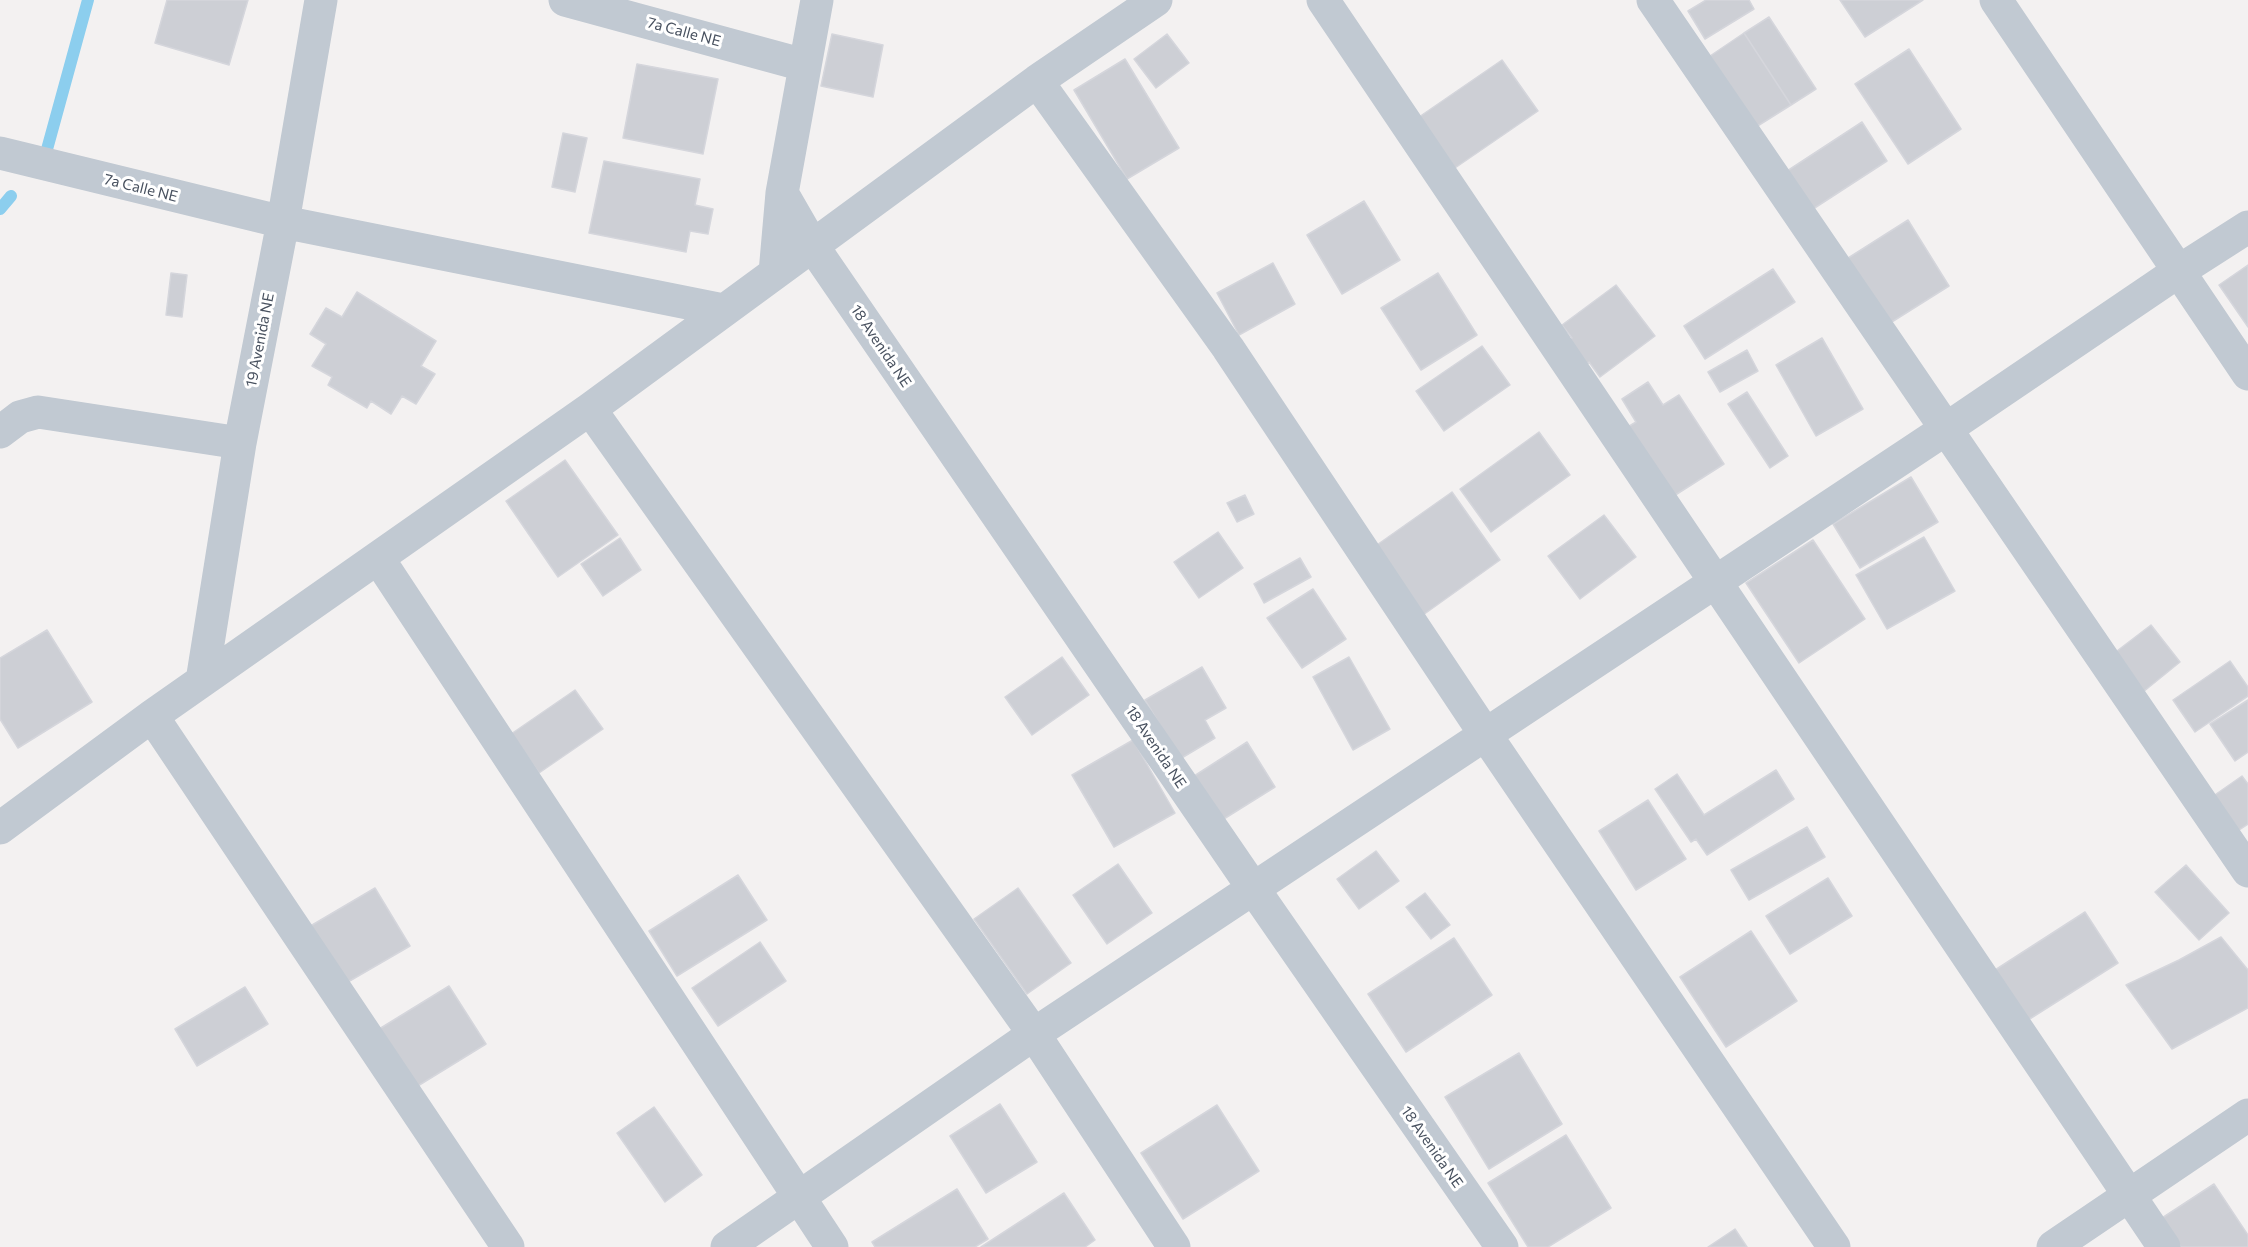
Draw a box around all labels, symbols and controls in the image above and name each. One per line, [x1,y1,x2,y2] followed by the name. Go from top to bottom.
[645,14,723,50] street label: 7a Calle NE
[102,170,180,206] street label: 7a Calle NE
[242,291,278,389] street label: 19 Avenida NE
[847,301,915,391] street label: 18 Avenida NE
[1122,702,1190,792] street label: 18 Avenida NE
[1397,1103,1467,1191] street label: 18 Avenida NE

